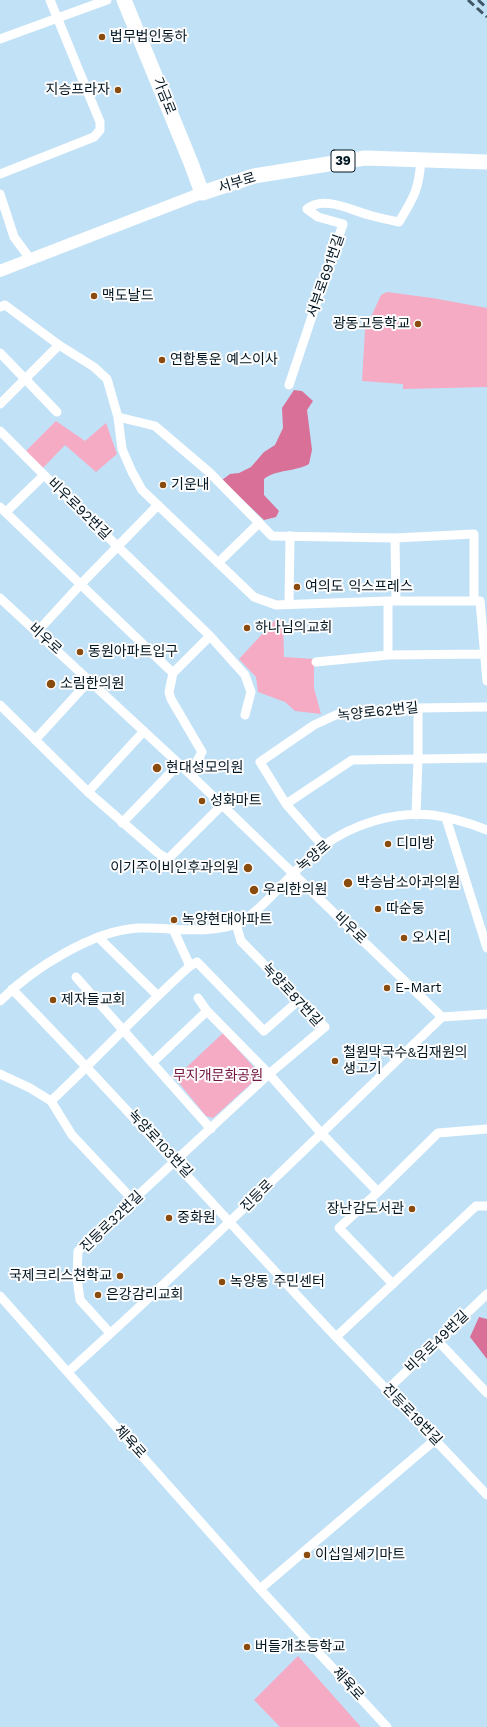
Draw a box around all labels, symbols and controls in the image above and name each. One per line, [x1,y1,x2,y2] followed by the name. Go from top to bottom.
[110,29,187,45] place label: 법무법인동하
[97,32,107,42] marker: 법무법인동하
[149,75,179,117] street label: 가금로
[46,82,110,98] place label: 지승프라자
[113,85,123,95] marker: 지승프라자
[331,150,355,172] road number: 39
[216,169,258,197] street label: 서부로
[304,232,348,320] street label: 서부로691번길
[102,288,154,304] place label: 맥도날드
[89,291,99,301] marker: 맥도날드
[333,316,410,332] place label: 광동고등학교
[413,319,423,329] marker: 광동고등학교
[170,352,278,368] place label: 연합통운 예스이사
[157,355,167,365] marker: 연합통운 예스이사
[44,475,114,543] street label: 비우로92번길
[171,477,210,493] place label: 기운내
[158,480,168,490] marker: 기운내
[305,579,413,595] place label: 여의도 익스프레스
[292,582,302,592] marker: 여의도 익스프레스
[25,620,65,658] street label: 비우로
[255,620,332,636] place label: 하나님의교회
[242,623,252,633] marker: 하나님의교회
[88,644,178,660] place label: 동원아파트입구
[75,647,85,657] marker: 동원아파트입구
[60,676,124,692] place label: 소림한의원
[45,678,57,690] marker: 소림한의원
[337,699,419,725] street label: 녹양로62번길
[166,760,243,776] place label: 현대성모의원
[151,762,163,774] marker: 현대성모의원
[210,793,262,809] place label: 성화마트
[197,796,207,806] marker: 성화마트
[396,836,435,852] place label: 디미방
[294,837,334,875] street label: 녹양로
[383,839,393,849] marker: 디미방
[110,860,239,876] place label: 이기주이비인후과의원
[242,862,254,874] marker: 이기주이비인후과의원
[357,875,460,891] place label: 박승남소아과의원
[342,877,354,889] marker: 박승남소아과의원
[263,882,327,898] place label: 우리한의원
[248,884,260,896] marker: 우리한의원
[386,901,425,917] place label: 따순둥
[373,904,383,914] marker: 따순둥
[330,909,370,947] street label: 비우로
[182,912,272,928] place label: 녹양현대아파트
[169,915,179,925] marker: 녹양현대아파트
[412,930,451,946] place label: 오시리
[399,933,409,943] marker: 오시리
[258,960,326,1030] street label: 녹양로87번길
[395,980,441,996] place label: E-Mart
[382,983,392,993] marker: E-Mart
[61,992,125,1008] place label: 제자들교회
[48,995,58,1005] marker: 제자들교회
[343,1045,468,1078] place label: 철원막국수&김재원의 생고기
[330,1056,340,1066] marker: 철원막국수&김재원의 생고기
[173,1068,263,1084] park label: 무지개문화공원
[124,1107,196,1181] street label: 녹양로103번길
[237,1176,277,1216] street label: 진등로
[77,1188,147,1256] street label: 진등로32번길
[327,1201,404,1217] place label: 장난감도서관
[407,1204,417,1214] marker: 장난감도서관
[177,1210,216,1226] place label: 중화원
[164,1213,174,1223] marker: 중화원
[9,1268,112,1284] place label: 국제크리스쳔학교
[115,1271,125,1281] marker: 국제크리스쳔학교
[230,1274,325,1290] place label: 녹양동 주민센터
[217,1277,227,1287] marker: 녹양동 주민센터
[106,1287,183,1303] place label: 은강감리교회
[93,1290,103,1300] marker: 은강감리교회
[402,1308,472,1376] street label: 비우로49번길
[379,1381,445,1449] street label: 진등로19번길
[111,1422,149,1462] street label: 체육로
[315,1547,405,1563] place label: 이십일세기마트
[302,1550,312,1560] marker: 이십일세기마트
[255,1639,345,1655] place label: 버들개초등학교
[242,1642,252,1652] marker: 버들개초등학교
[329,1664,367,1704] street label: 체육로

